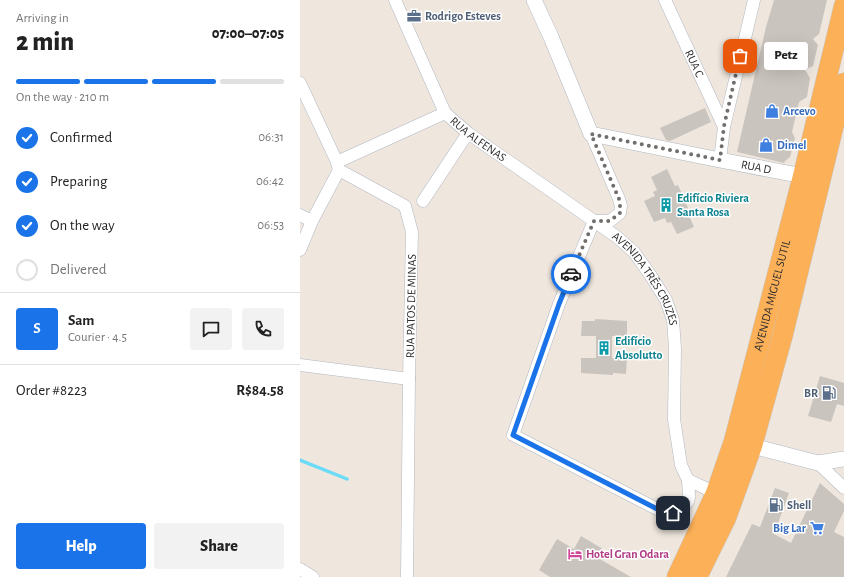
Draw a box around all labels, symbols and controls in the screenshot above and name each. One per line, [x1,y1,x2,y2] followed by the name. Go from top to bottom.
[406,8,422,24] office icon: Rodrigo Esteves
[425,10,501,22] place label: Rodrigo Esteves
[16,12,69,25] text: Arriving in
[212,26,284,41] text: 07:00–07:05
[16,29,74,55] text: 2 min
[723,39,757,73] pin
[764,42,808,70] callout: Petz
[729,45,751,67] icon: bag
[683,48,706,79] street label: RUA C
[774,49,798,62] text: Petz
[16,91,109,104] text: On the way · 210 m
[764,103,780,119] shop icon: Arcevo
[783,105,816,117] place label: Arcevo
[448,115,509,164] street label: RUA ALFENAS
[16,127,38,149] icon: check
[50,130,112,145] text: Confirmed
[258,131,284,144] text: 06:31
[758,137,774,153] shop icon: Dimel
[777,139,806,151] place label: Dimel
[740,158,772,176] street label: RUA D
[16,171,38,193] icon: check
[50,174,107,189] text: Preparing
[256,175,284,188] text: 06:42
[677,192,749,218] place label: Edifício Riviera Santa Rosa
[658,197,674,213] building icon: Edifício Riviera Santa Rosa
[16,215,38,237] icon: check
[50,218,115,233] text: On the way
[257,219,284,232] text: 06:53
[610,230,679,326] street label: AVENIDA TRÊS CRUZES
[752,239,792,352] street label: AVENIDA MIGUEL SUTIL
[404,253,418,358] street label: RUA PATOS DE MINAS
[551,254,591,294] courier
[50,262,107,277] text: Delivered
[560,263,582,285] icon: car
[190,308,232,350] button: chat
[242,308,284,350] button: phone
[68,313,94,328] text: Sam
[33,321,41,336] text: S
[68,331,127,344] text: Courier · 4.5
[615,335,663,361] place label: Edifício Absolutto
[596,340,612,356] building icon: Edifício Absolutto
[16,383,87,398] text: Order #8223
[236,383,284,398] text: R$84.58
[821,385,837,401] fuel station icon: BR
[804,387,818,399] place label: BR
[656,496,690,530] pin
[768,497,784,513] fuel station icon: Shell
[787,499,811,511] place label: Shell
[662,502,684,524] icon: home
[809,520,825,536] supermarket icon: Big Lar
[773,522,807,534] place label: Big Lar
[16,523,146,569] button: Help
[154,523,284,569] button: Share
[567,546,583,562] hotel icon: Hotel Gran Odara
[586,548,669,560] place label: Hotel Gran Odara

